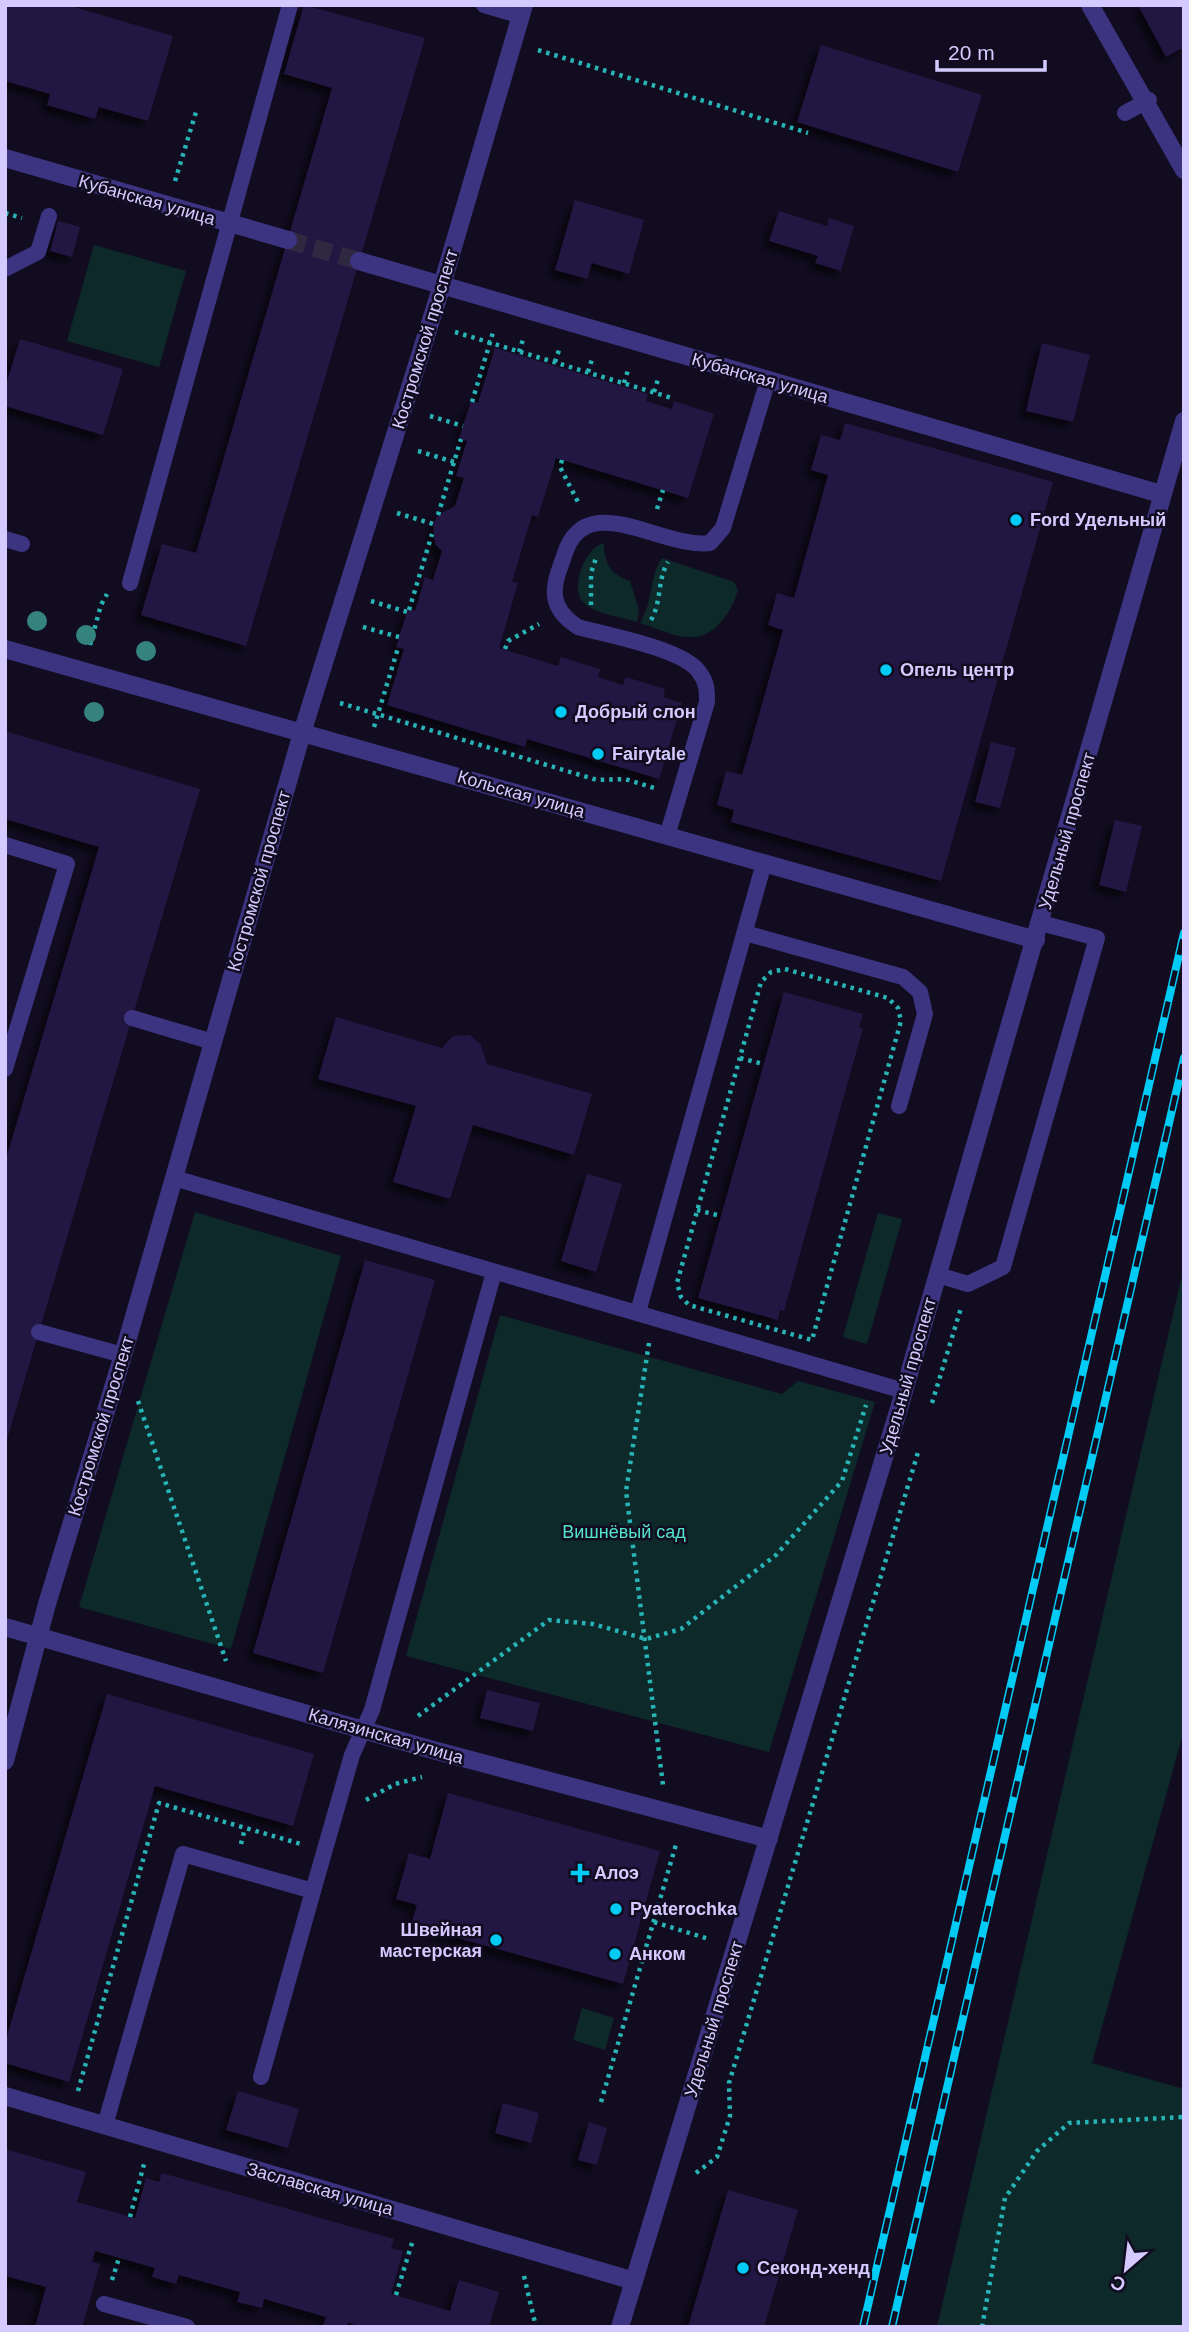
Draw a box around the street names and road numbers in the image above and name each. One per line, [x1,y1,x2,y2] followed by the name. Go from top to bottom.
[76,171,218,229] street label: Кубанская улица
[388,247,462,431] street label: Костромской проспект
[689,349,831,407] street label: Кубанская улица
[1035,750,1099,912] street label: Удельный проспект
[455,766,588,822] street label: Кольская улица
[224,788,294,974] street label: Костромской проспект
[876,1295,940,1457] street label: Удельный проспект
[64,1334,138,1518] street label: Костромской проспект
[306,1704,467,1768] street label: Калязинская улица
[681,1938,747,2100] street label: Удельный проспект
[245,2159,396,2220] street label: Заславская улица

